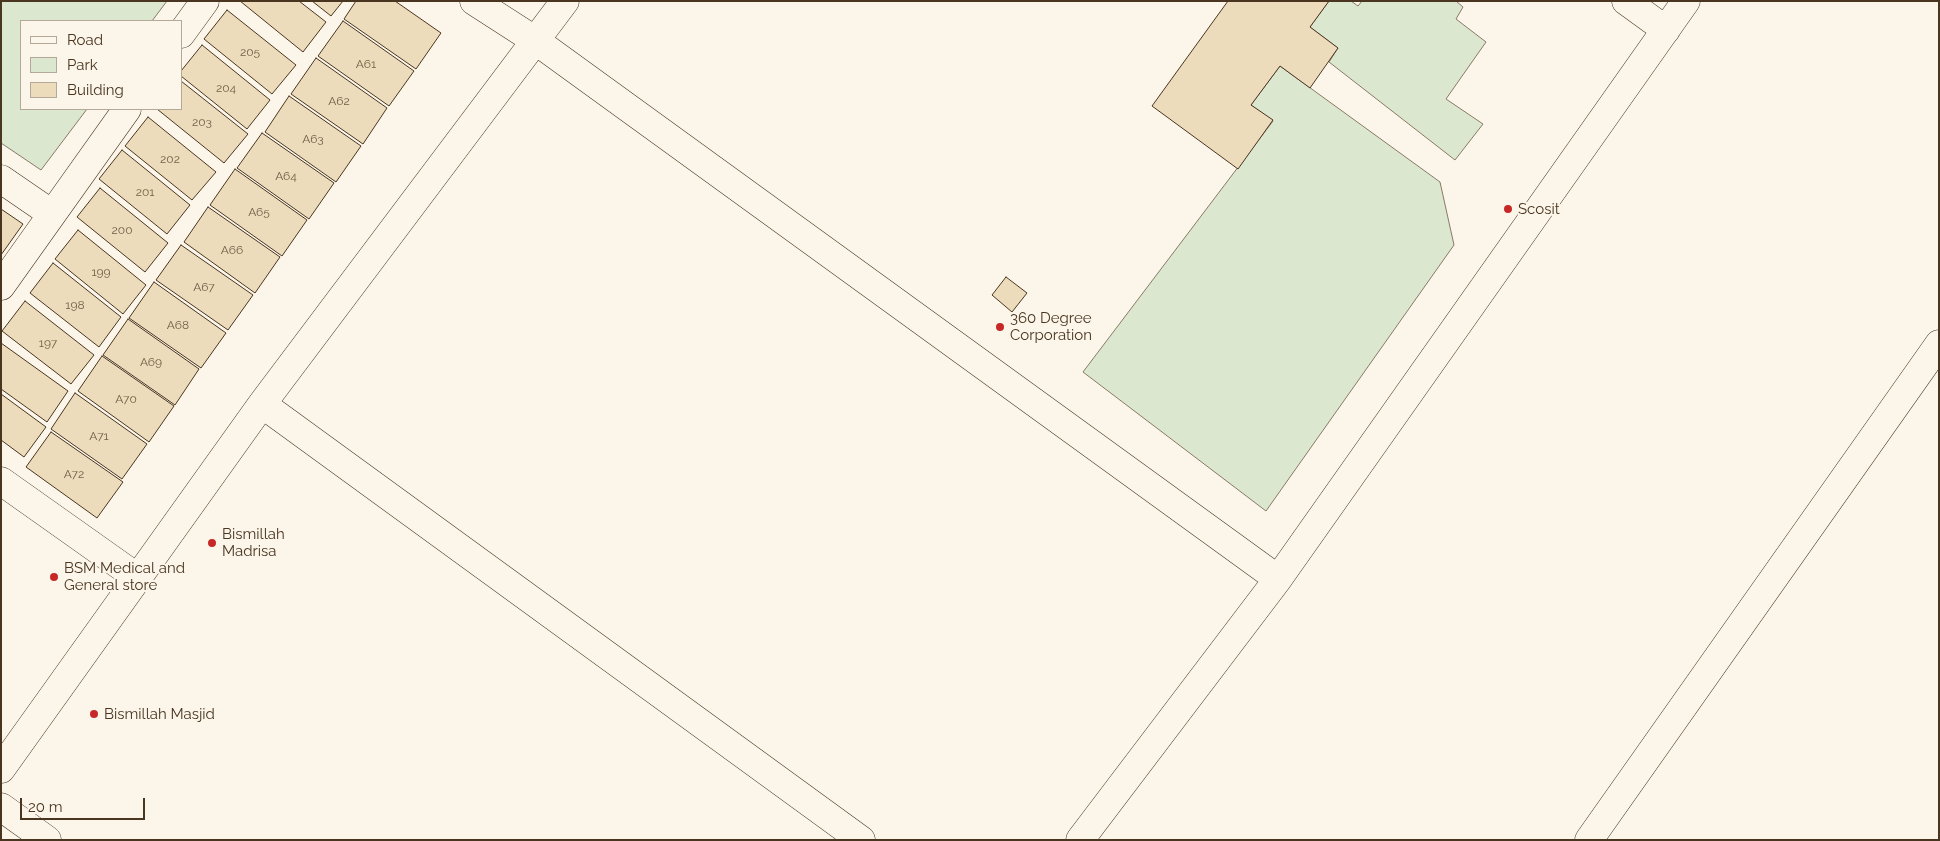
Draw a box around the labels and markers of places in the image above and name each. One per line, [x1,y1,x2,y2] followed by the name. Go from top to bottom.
[1518,200,1560,218] place label: Scosit
[1502,203,1514,215] marker: Scosit
[1010,309,1092,344] place label: 360 Degree Corporation
[994,321,1006,333] marker: 360 Degree Corporation
[222,525,285,560] place label: Bismillah Madrisa
[206,537,218,549] marker: Bismillah Madrisa
[64,559,185,594] place label: BSM Medical and General store
[48,571,60,583] marker: BSM Medical and General store
[104,705,215,723] place label: Bismillah Masjid
[88,708,100,720] marker: Bismillah Masjid

